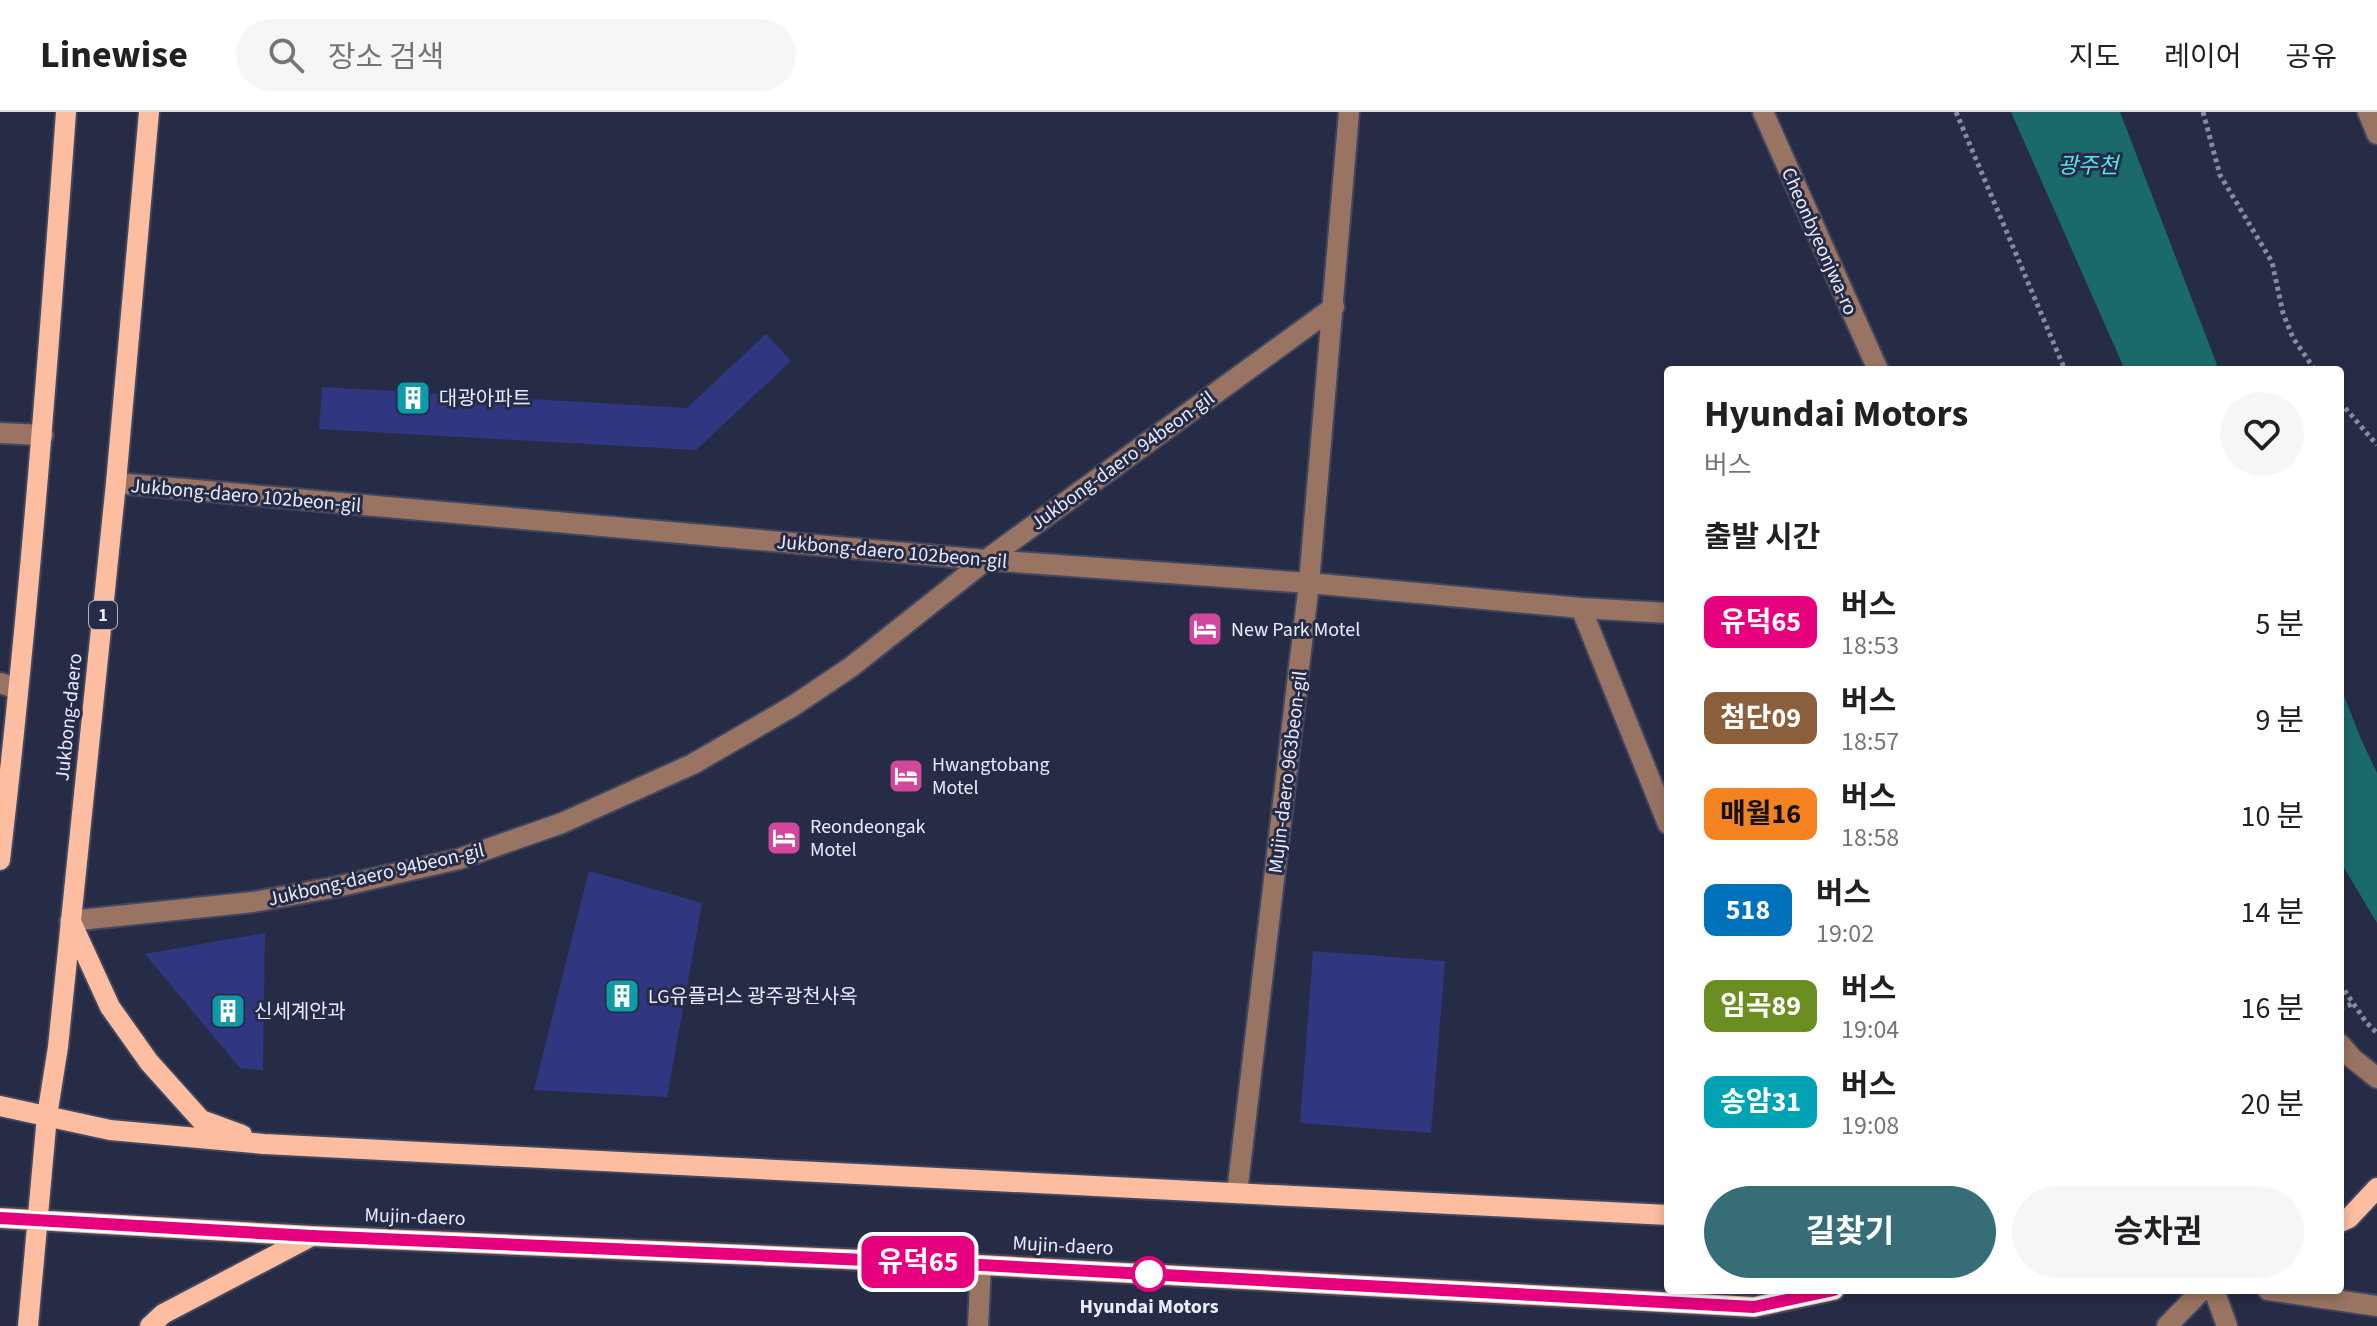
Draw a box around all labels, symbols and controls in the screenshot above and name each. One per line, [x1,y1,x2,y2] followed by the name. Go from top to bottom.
[236,19,796,91] search box
[40,28,188,82] text: Linewise
[264,33,308,77] icon: search
[328,36,444,79] text: 장소 검색
[2069,37,2120,77] text: 지도
[2164,37,2241,77] text: 레이어
[2285,37,2337,77] text: 공유
[2058,150,2121,182] water label: 광주천
[1774,163,1864,320] street label: Cheonbyeonjwa-ro
[394,379,432,417] building icon: 대광아파트
[1025,384,1220,537] street label: Jukbong-daero 94beon-gil
[439,385,531,413] place label: 대광아파트
[1704,387,1968,441] text: Hyundai Motors
[2220,392,2304,476] button: heart
[1704,447,1752,484] text: 버스
[130,472,362,520] street label: Jukbong-daero 102beon-gil
[1704,516,1820,559] text: 출발 시간
[776,528,1008,576] street label: Jukbong-daero 102beon-gil
[1841,584,1896,627] text: 버스
[89,601,117,629] road number: 1
[1720,602,1801,642] text: 유덕65
[2255,603,2304,646] text: 5 분
[1186,610,1224,648] hotel icon: New Park Motel
[1231,616,1360,644] place label: New Park Motel
[1841,627,1899,664] text: 18:53
[48,652,90,782] street label: Jukbong-daero
[1262,669,1314,875] street label: Mujin-daero 963beon-gil
[1841,680,1896,723] text: 버스
[1720,698,1801,738] text: 첨단09
[2255,699,2304,742] text: 9 분
[1841,723,1899,760] text: 18:57
[932,751,1050,802] place label: Hwangtobang Motel
[887,757,925,795] hotel icon: Hwangtobang Motel
[1841,776,1896,819] text: 버스
[1720,794,1801,834] text: 매월16
[2241,795,2304,838] text: 10 분
[810,813,926,864] place label: Reondeongak Motel
[765,819,803,857] hotel icon: Reondeongak Motel
[1841,819,1899,856] text: 18:58
[265,836,487,913] street label: Jukbong-daero 94beon-gil
[1816,872,1871,915] text: 버스
[1726,890,1770,930] text: 518
[2241,891,2304,934] text: 14 분
[1816,915,1874,952] text: 19:02
[1841,968,1896,1011] text: 버스
[603,977,641,1015] building icon: LG유플러스 광주광천사옥
[648,983,858,1011] place label: LG유플러스 광주광천사옥
[1720,986,1801,1026] text: 임곡89
[2241,987,2304,1030] text: 16 분
[209,992,247,1030] building icon: 신세계안과
[254,998,346,1026] place label: 신세계안과
[1841,1011,1899,1048] text: 19:04
[1841,1064,1896,1107] text: 버스
[1720,1082,1801,1122] text: 송암31
[2241,1083,2304,1126] text: 20 분
[1841,1107,1899,1144] text: 19:08
[1704,1186,1996,1278] button: 길찾기
[2012,1186,2304,1278] button: 승차권
[364,1201,466,1233] street label: Mujin-daero
[1012,1229,1114,1263] street label: Mujin-daero
[862,1236,974,1288] line badge: 유덕65
[877,1242,959,1282] text: 유덕65
[1132,1257,1166,1291] marker: Hyundai Motors
[1079,1293,1219,1321] place label: Hyundai Motors

